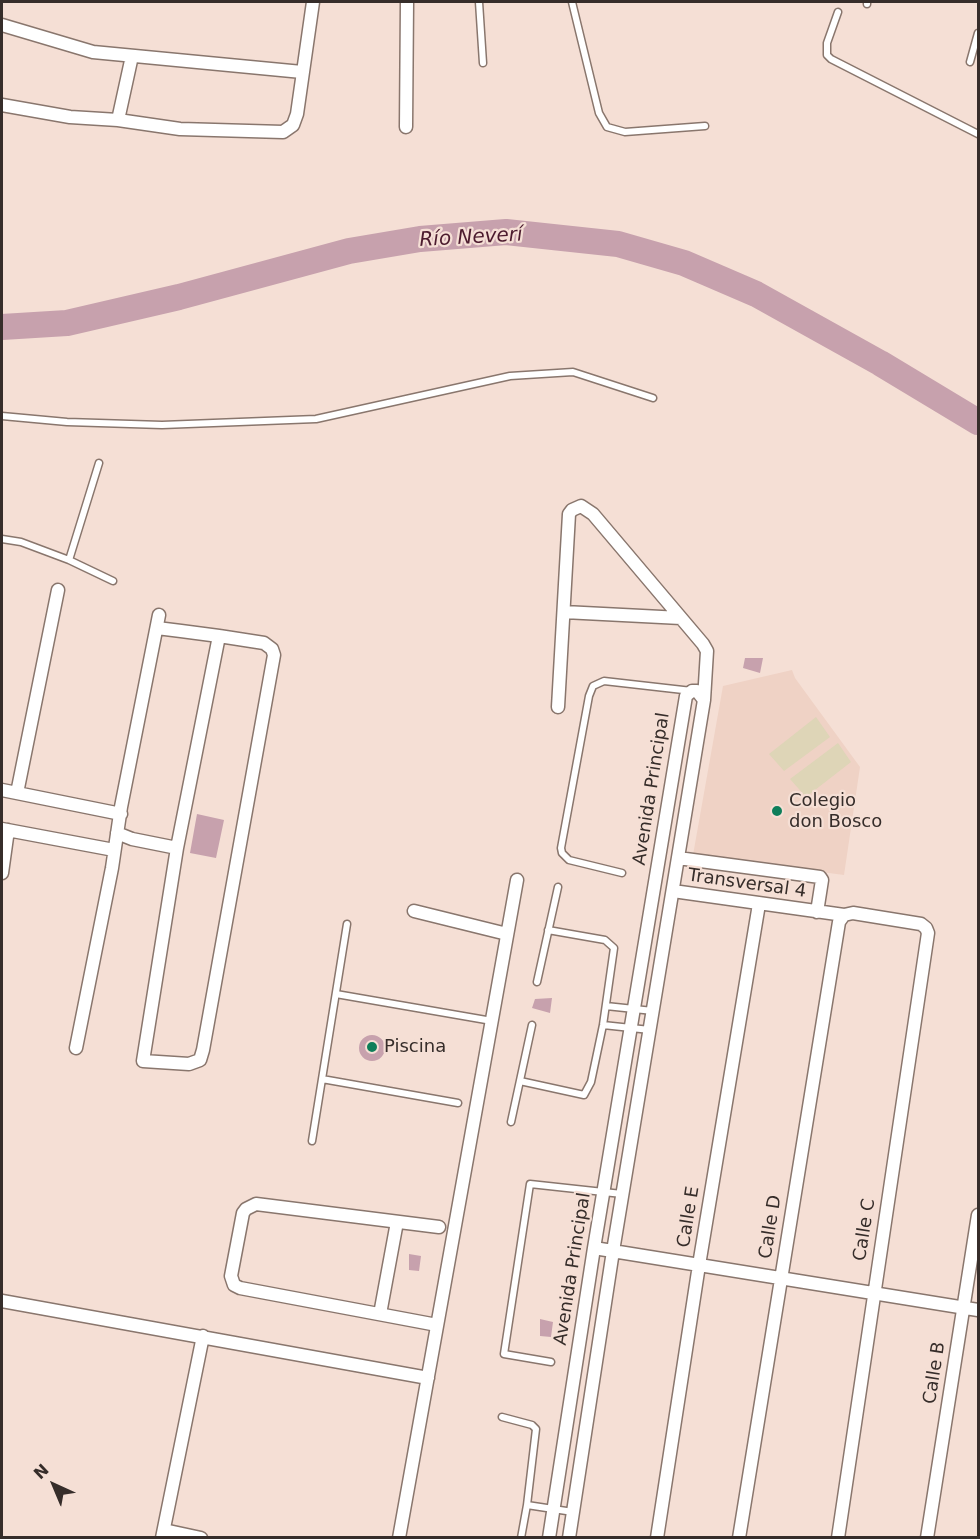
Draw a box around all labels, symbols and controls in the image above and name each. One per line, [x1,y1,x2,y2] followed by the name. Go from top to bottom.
[419,223,523,253] water label: Río Neverí
[629,711,675,867] street label: Avenida Principal
[789,790,882,832] place label: Colegio don Bosco
[770,804,784,818] marker: Colegio don Bosco
[686,865,808,903] street label: Transversal 4
[384,1036,446,1058] place label: Piscina
[365,1040,379,1054] marker: Piscina
[674,1185,704,1249] street label: Calle E
[550,1191,596,1347] street label: Avenida Principal
[755,1194,787,1260] street label: Calle D
[849,1197,881,1263] street label: Calle C
[919,1340,951,1406] street label: Calle B
[24,1455,84,1515] north arrow
[30,1460,53,1483] text: N

